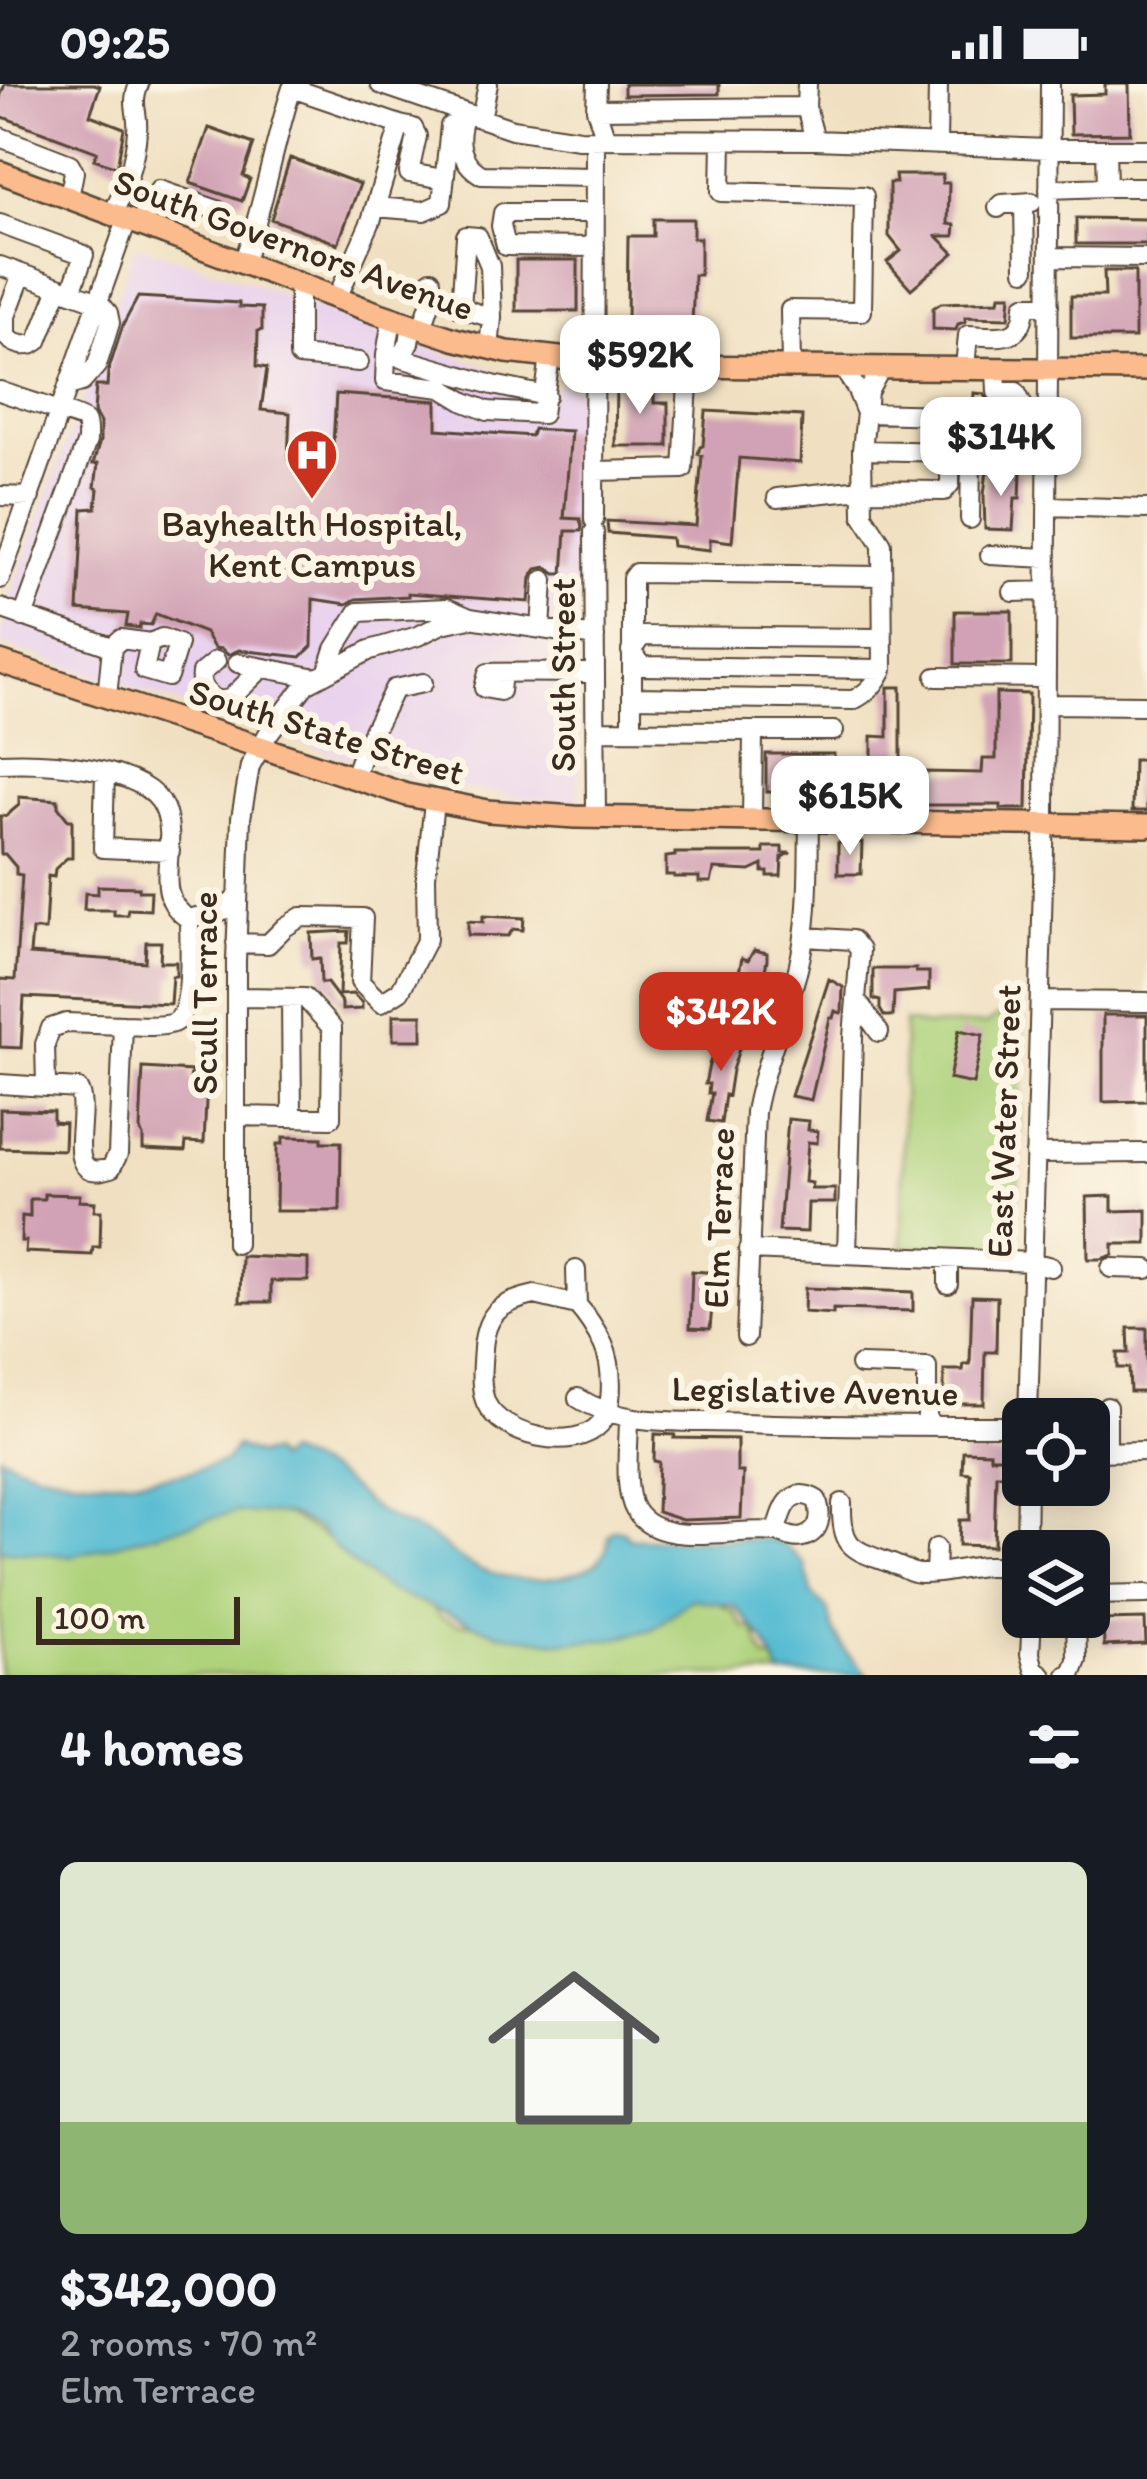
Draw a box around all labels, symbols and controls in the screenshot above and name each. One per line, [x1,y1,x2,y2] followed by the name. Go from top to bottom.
[60,15,170,69] text: 09:25
[108,159,480,330] street label: South Governors Avenue
[556,315,724,417] pin: $592K
[587,330,693,377] text: $592K
[917,397,1085,499] pin: $314K
[947,412,1055,459] text: $314K
[284,427,340,501] hospital icon: Bayhealth Hospital, Kent Campus
[161,502,463,586] place label: Bayhealth Hospital, Kent Campus
[541,578,584,772] street label: South Street
[184,669,470,794] street label: South State Street
[766,756,934,858] pin: $615K
[798,771,902,818] text: $615K
[183,891,226,1095] street label: Scull Terrace
[637,972,805,1074] pin: $342K
[977,983,1030,1259] street label: East Water Street
[666,987,776,1034] text: $342K
[694,1127,743,1309] street label: Elm Terrace
[671,1366,959,1415] street label: Legislative Avenue
[1002,1398,1110,1638] map controls
[1002,1398,1110,1506] button: locate
[1002,1530,1110,1638] button: layers
[36,1591,240,1644] scale bar
[54,1598,145,1637] text: 100 m
[1021,1714,1087,1780] icon: filters
[60,1717,244,1778] text: 4 homes
[466,1940,682,2156] icon: home
[60,2258,277,2319] text: $342,000
[60,2319,318,2366] text: 2 rooms · 70 m²
[60,2366,256,2413] text: Elm Terrace

